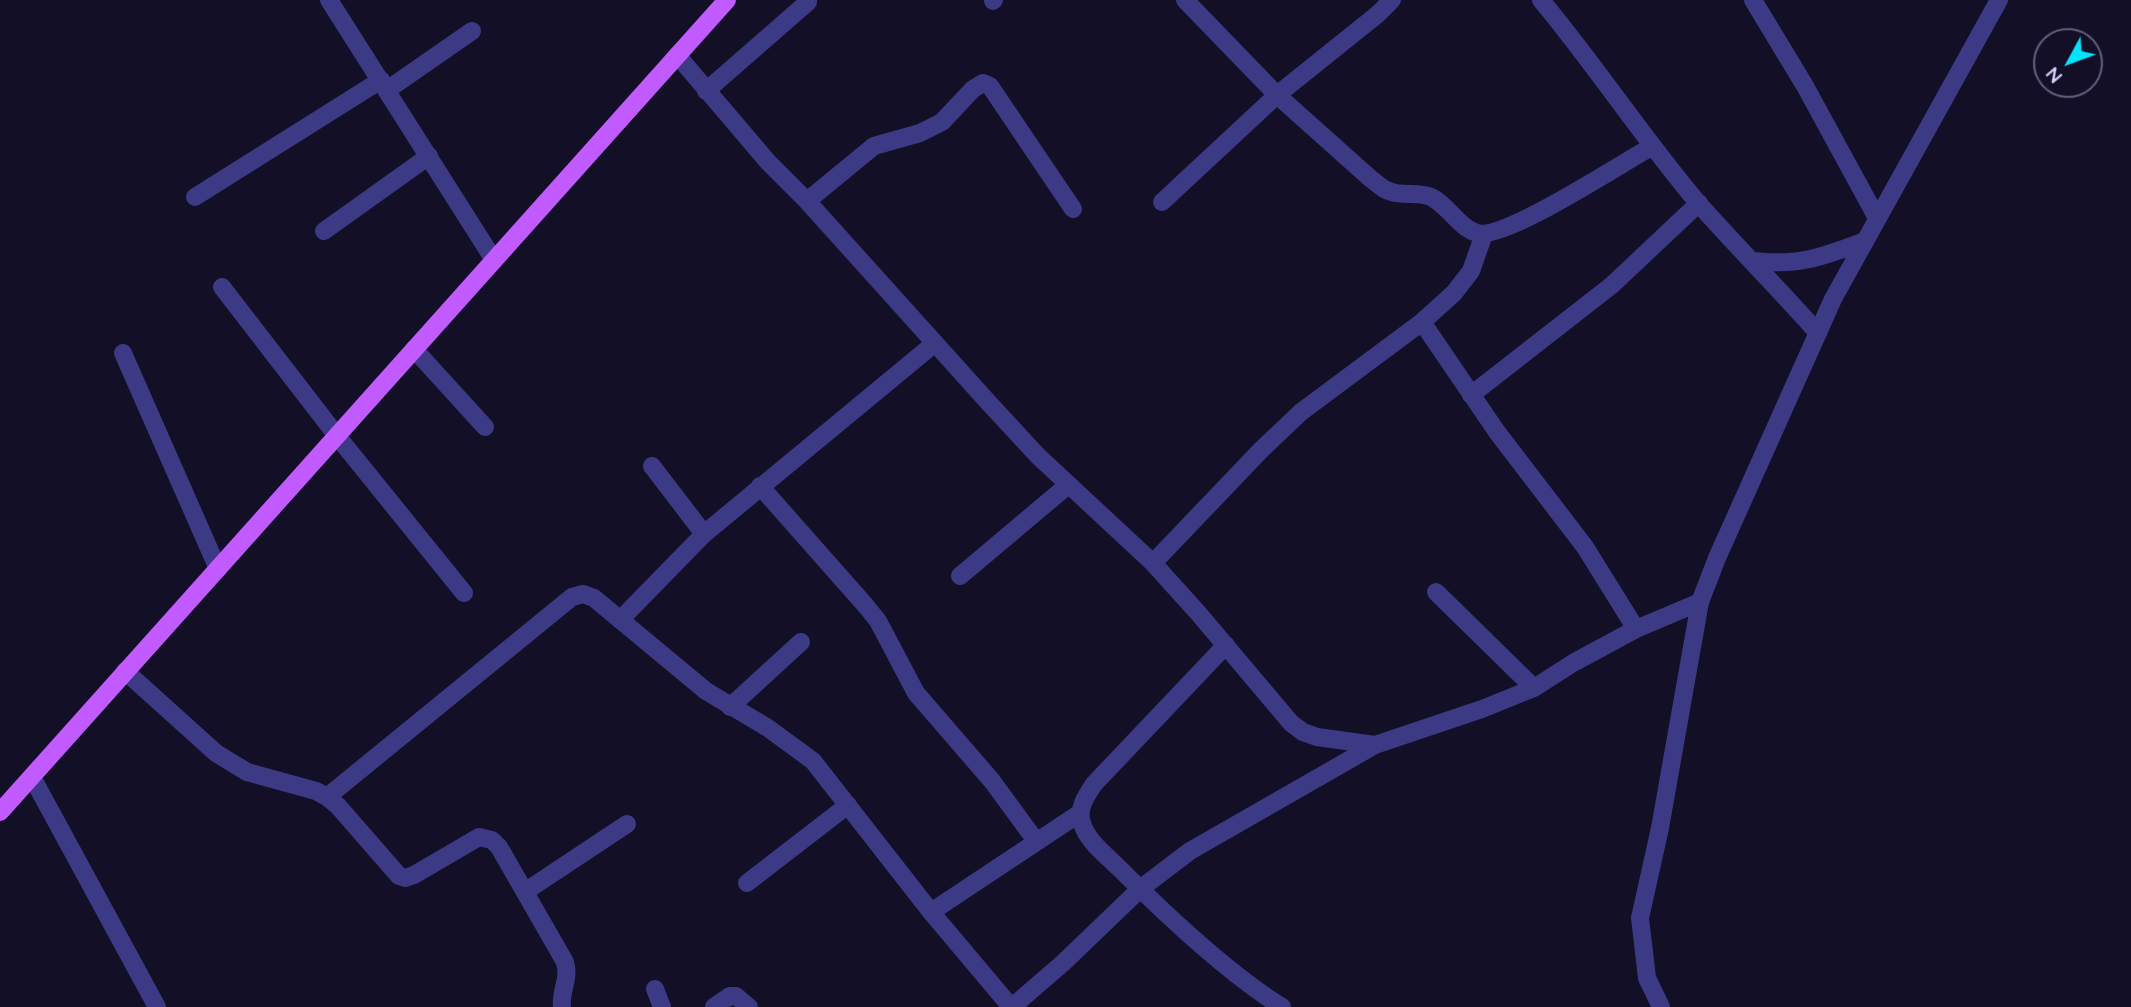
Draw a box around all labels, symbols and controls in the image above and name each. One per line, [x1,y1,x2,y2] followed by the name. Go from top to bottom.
[2033,28,2103,98] north arrow
[2040,62,2067,89] text: N

